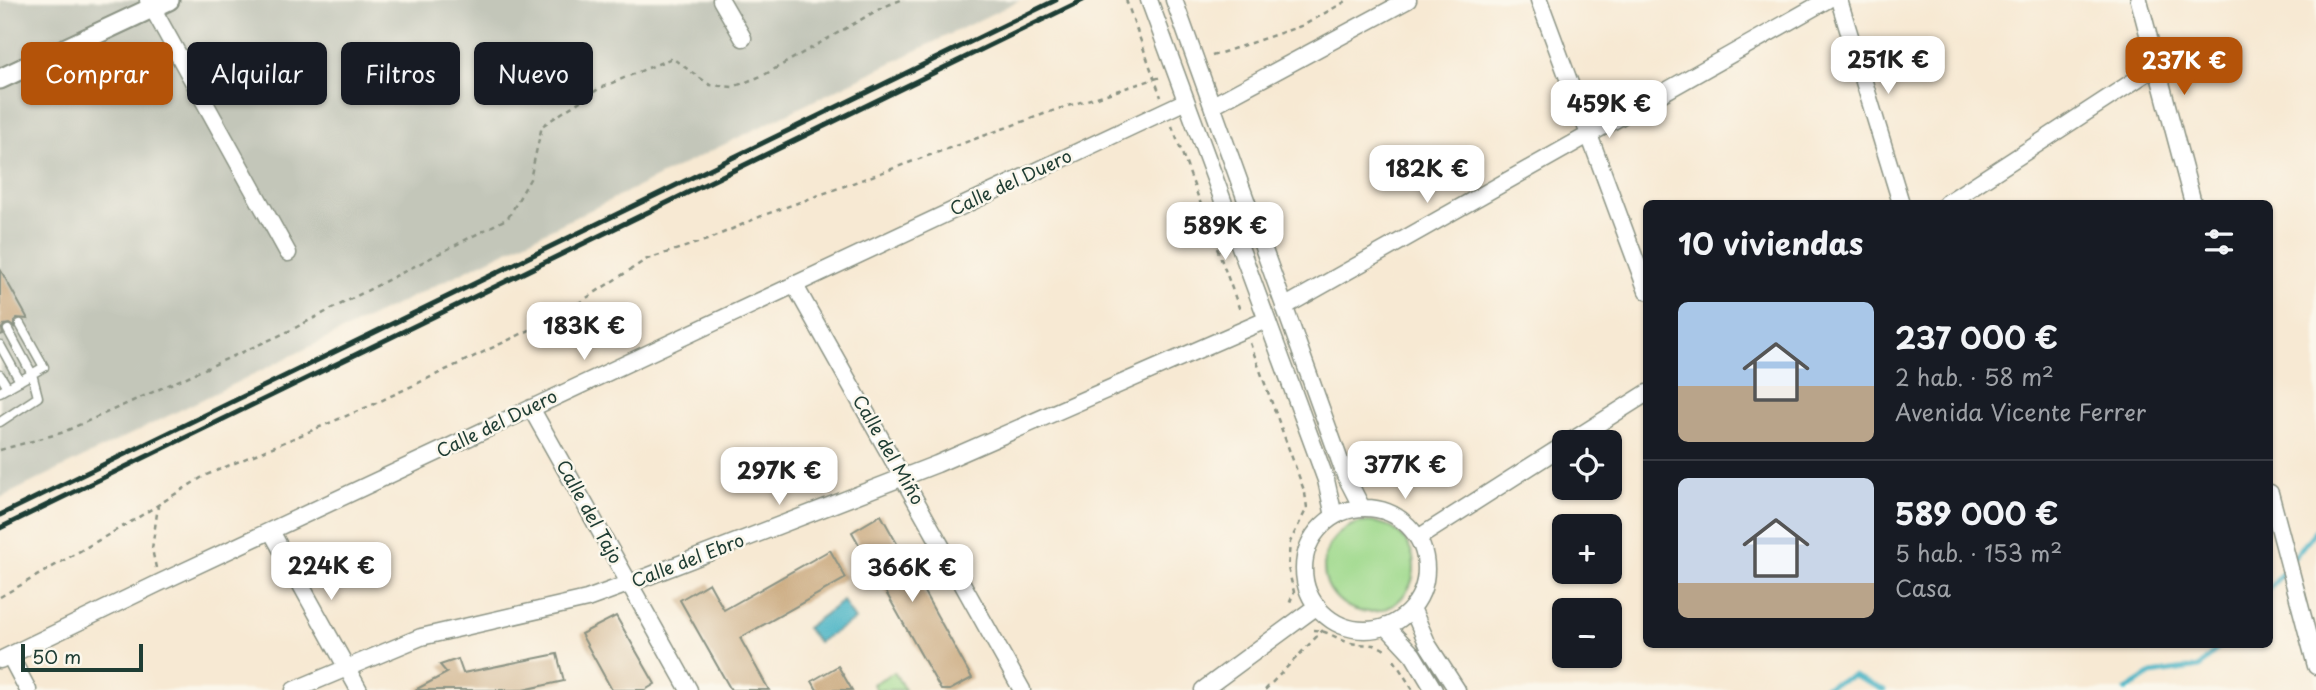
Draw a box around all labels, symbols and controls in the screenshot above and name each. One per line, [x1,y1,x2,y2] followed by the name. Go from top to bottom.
[1831,36,1945,96] pin: 251K €
[2127,38,2241,97] pin: 237K €
[1847,41,1929,76] text: 251K €
[21,42,173,105] chip: Comprar
[187,42,327,105] chip: Alquilar
[341,42,460,105] chip: Filtros
[474,42,593,105] chip: Nuevo
[2141,42,2227,77] text: 237K €
[1552,80,1666,140] pin: 459K €
[1567,85,1651,120] text: 459K €
[945,142,1076,222] street label: Calle del Duero
[1370,146,1484,205] pin: 182K €
[1385,150,1469,185] text: 182K €
[1168,202,1282,262] pin: 589K €
[1183,207,1267,242] text: 589K €
[1678,220,1863,265] text: 10 viviendas
[2200,223,2238,261] icon: filters
[527,302,641,362] pin: 183K €
[543,307,625,342] text: 183K €
[1895,314,2058,359] text: 237 000 €
[1734,330,1818,414] icon: home
[1895,359,2054,394] text: 2 hab. · 58 m²
[431,382,561,464] street label: Calle del Duero
[847,389,932,509] street label: Calle del Miño
[1895,394,2146,429] text: Avenida Vicente Ferrer
[1552,430,1622,668] map controls
[1552,430,1622,500] button: locate
[1348,442,1462,501] pin: 377K €
[1364,446,1446,481] text: 377K €
[722,448,836,507] pin: 297K €
[737,452,821,487] text: 297K €
[551,454,630,568] street label: Calle del Tajo
[1895,490,2059,535] text: 589 000 €
[1734,506,1818,590] icon: home
[1552,514,1622,584] button: +
[627,526,748,594] street label: Calle del Ebro
[1895,535,2062,570] text: 5 hab. · 153 m²
[274,542,388,602] pin: 224K €
[855,544,969,604] pin: 366K €
[287,547,375,582] text: 224K €
[867,549,957,584] text: 366K €
[1895,570,1951,605] text: Casa
[1552,598,1622,668] button: −
[21,641,144,673] scale bar
[32,642,81,670] text: 50 m

